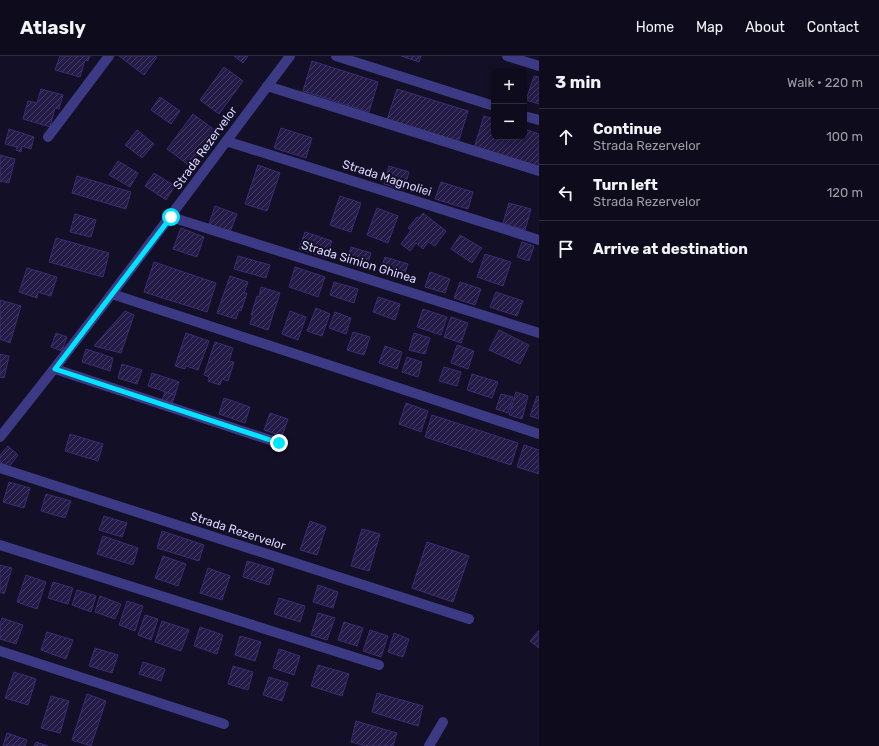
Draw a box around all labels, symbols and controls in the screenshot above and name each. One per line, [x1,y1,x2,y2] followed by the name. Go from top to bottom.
[20,16,86,39] text: Atlasly
[636,19,674,36] text: Home
[696,19,723,36] text: Map
[745,19,785,36] text: About
[807,19,859,36] text: Contact
[491,68,527,140] map controls
[491,68,527,104] button: +
[555,72,601,92] text: 3 min
[787,75,863,90] text: Walk · 220 m
[170,103,240,192] street label: Strada Rezervelor
[491,104,527,140] button: −
[593,120,662,138] text: Continue
[555,126,577,148] icon: ahead
[826,129,863,144] text: 100 m
[593,138,701,153] text: Strada Rezervelor
[341,157,433,199] street label: Strada Magnoliei
[593,176,658,194] text: Turn left
[555,182,577,204] icon: left
[827,185,863,200] text: 120 m
[593,194,701,209] text: Strada Rezervelor
[162,208,180,226] route start
[300,238,418,286] street label: Strada Simion Ghinea
[555,238,577,260] icon: arrive
[593,240,748,258] text: Arrive at destination
[270,434,288,452] route end
[189,509,288,553] street label: Strada Rezervelor

